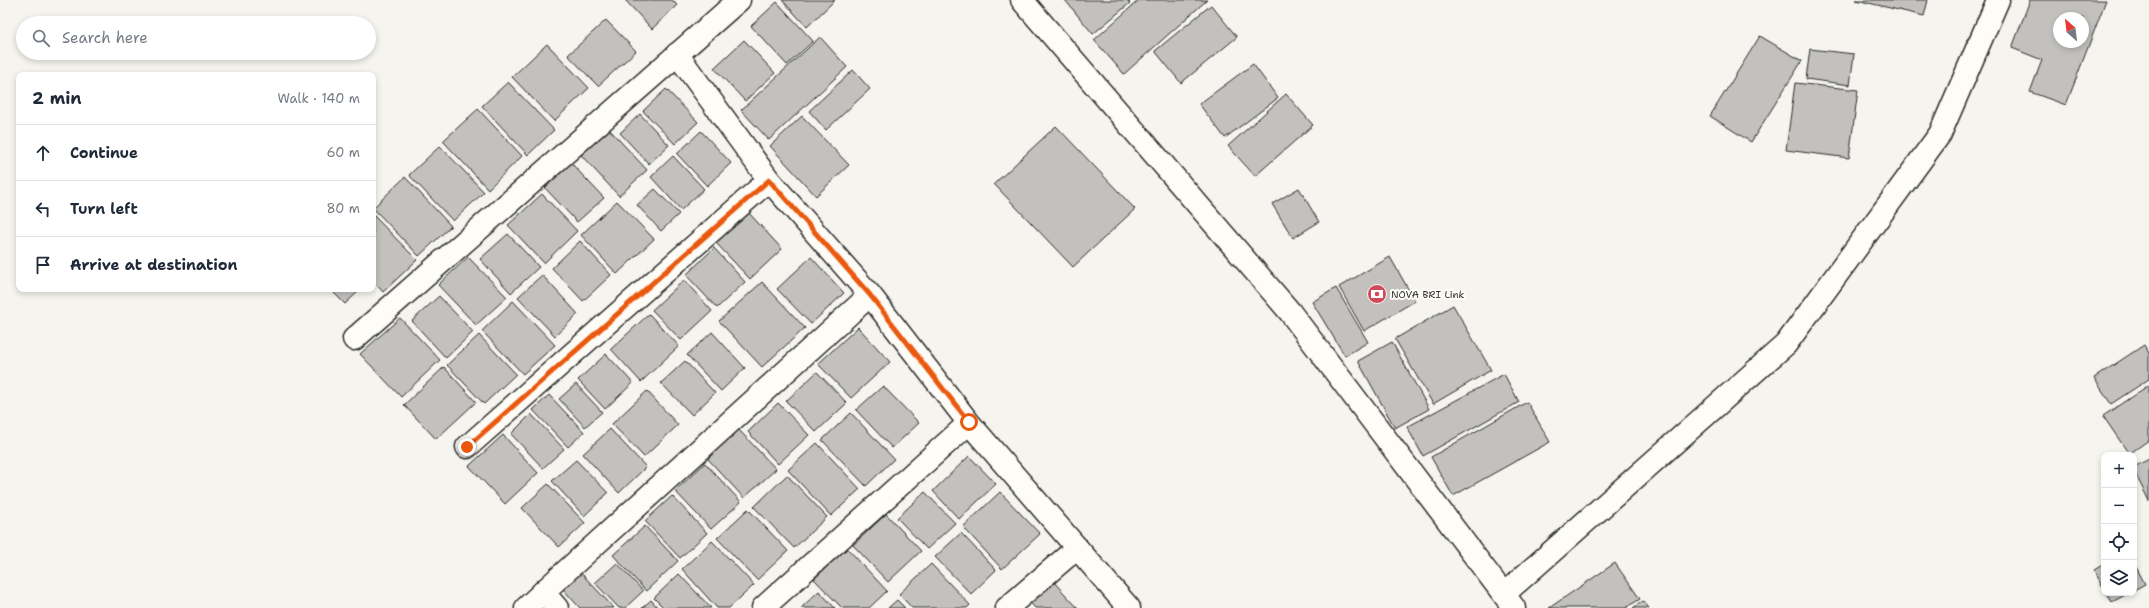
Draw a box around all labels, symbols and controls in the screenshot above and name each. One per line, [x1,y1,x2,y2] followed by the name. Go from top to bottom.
[2053,12,2089,48] north arrow
[16,16,376,60] search box
[30,27,52,49] icon: search
[62,28,148,48] text: Search here
[32,87,82,109] text: 2 min
[277,90,360,107] text: Walk · 140 m
[32,142,54,164] icon: ahead
[70,143,138,163] text: Continue
[327,144,360,161] text: 60 m
[32,198,54,220] icon: left
[70,199,138,219] text: Turn left
[326,200,360,217] text: 80 m
[32,254,54,276] icon: arrive
[70,255,238,275] text: Arrive at destination
[1366,283,1388,305] bank icon: NOVA BRI Link
[1391,288,1465,301] place label: NOVA BRI Link
[960,413,978,431] route start
[458,438,476,456] route end
[2101,452,2137,596] map controls
[2101,452,2137,488] button: +
[2101,488,2137,524] button: −
[2101,524,2137,560] button: locate
[2101,560,2137,596] button: layers

